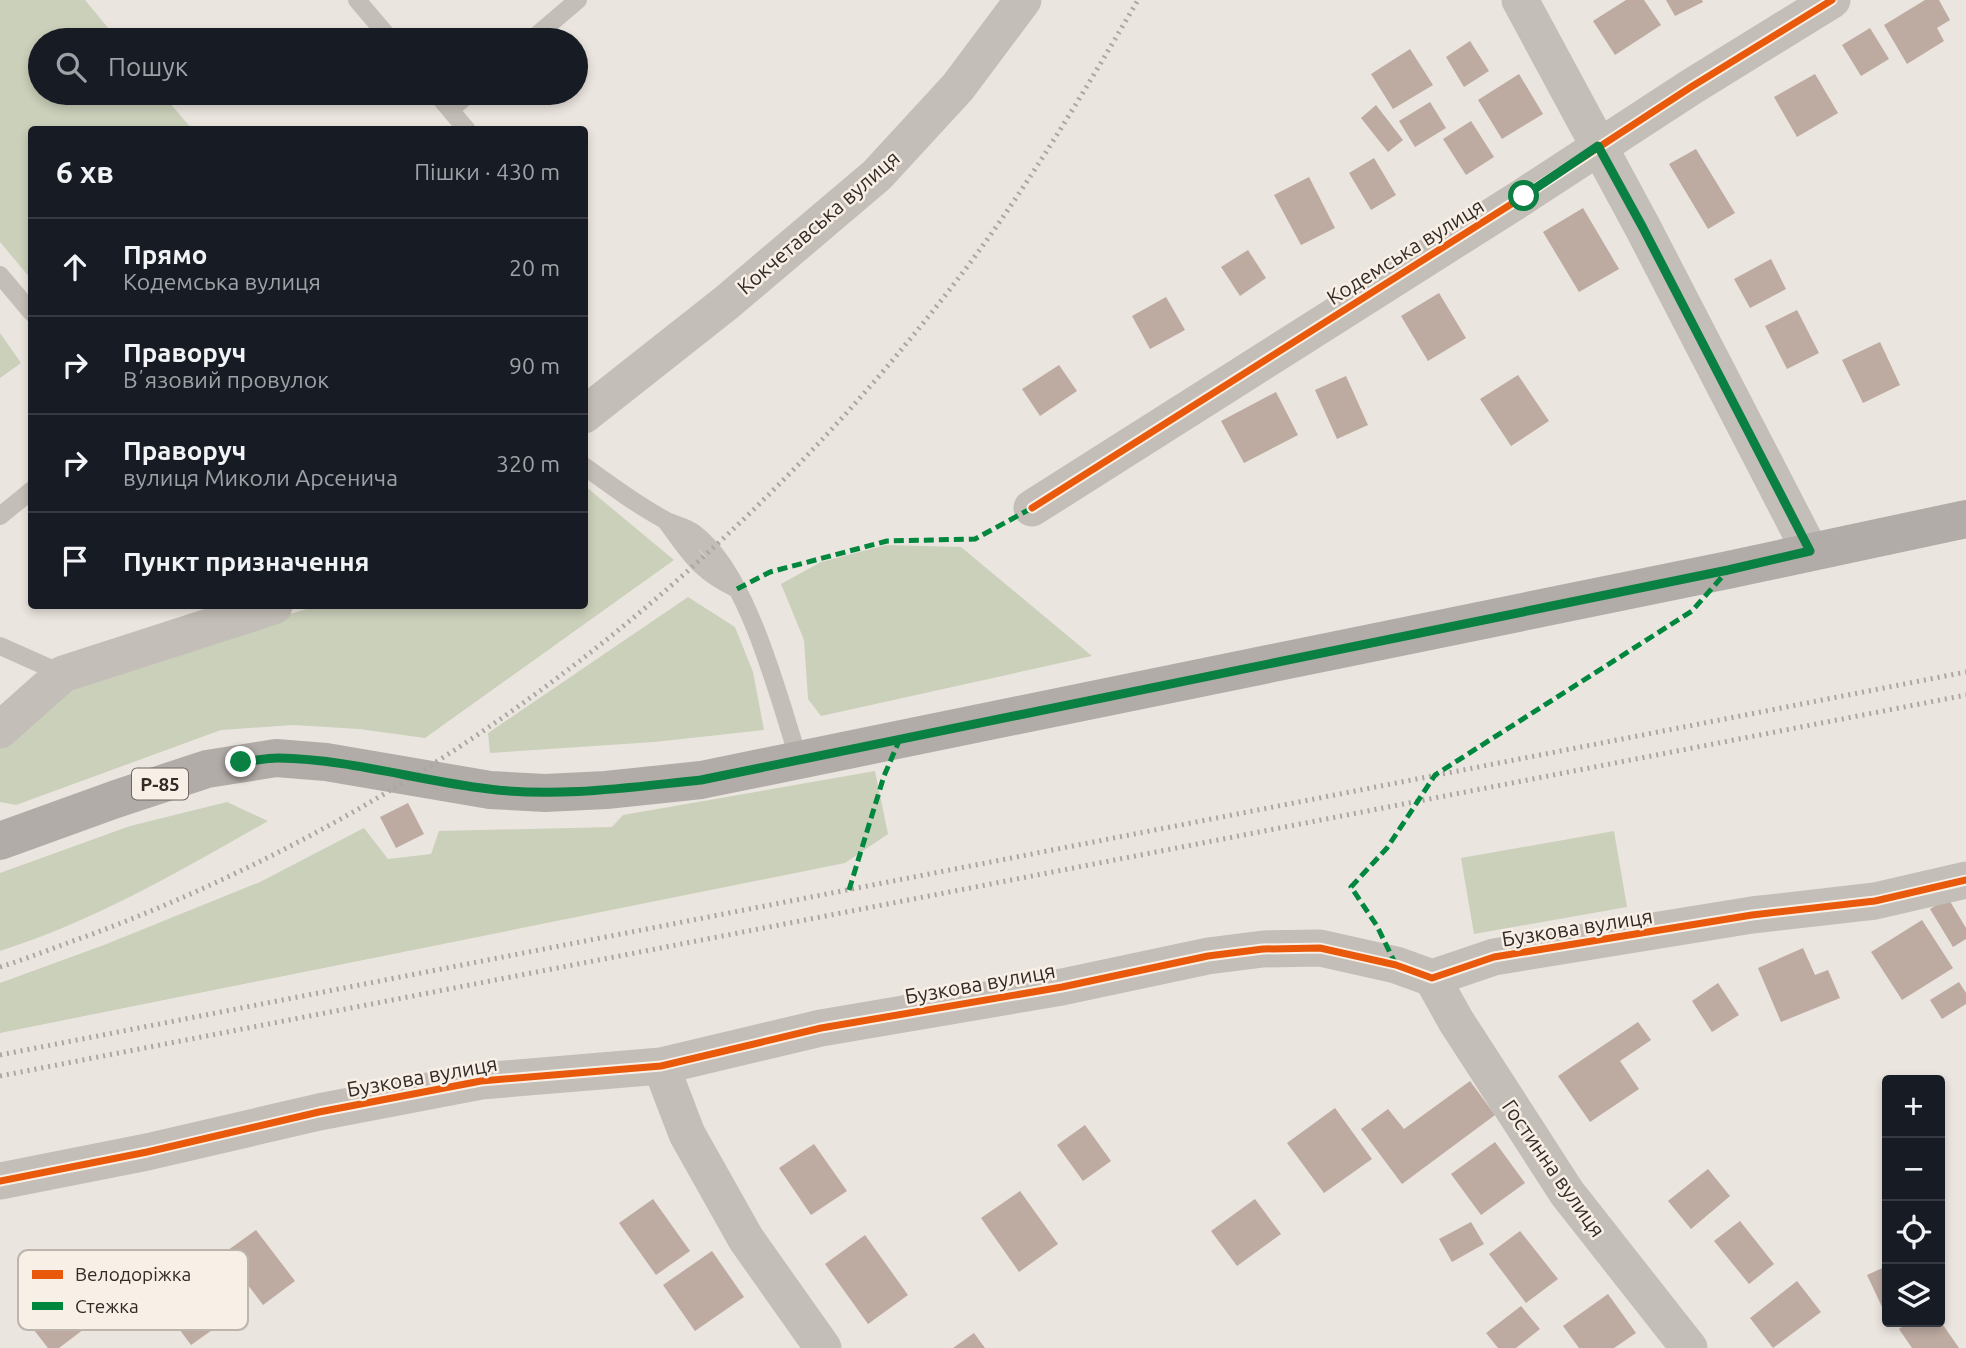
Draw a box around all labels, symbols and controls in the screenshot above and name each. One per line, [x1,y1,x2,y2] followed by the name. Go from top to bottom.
[28,28,588,105] search box
[52,48,90,86] icon: search
[108,52,188,81] text: Пошук
[732,145,904,299] street label: Кокчетавська вулиця
[56,155,114,189] text: 6 хв
[414,159,560,184] text: Пішки · 430 m
[1508,180,1539,211] route start
[1322,193,1488,309] street label: Кодемська вулиця
[123,240,207,269] text: Прямо
[56,248,94,286] icon: ahead
[509,255,560,280] text: 20 m
[123,269,321,294] text: Кодемська вулиця
[123,338,246,367] text: Праворуч
[56,346,94,384] icon: right
[509,353,560,378] text: 90 m
[123,367,329,392] text: Вʼязовий провулок
[123,436,246,465] text: Праворуч
[56,444,94,482] icon: right
[496,451,560,476] text: 320 m
[123,465,398,490] text: вулиця Миколи Арсенича
[56,542,94,580] icon: arrive
[123,547,369,576] text: Пункт призначення
[225,746,256,777] route end
[132,768,188,800] road number: Р-85
[1500,903,1654,951] street label: Бузкова вулиця
[903,958,1057,1008] street label: Бузкова вулиця
[345,1051,499,1101] street label: Бузкова вулиця
[1882,1075,1945,1327] map controls
[1882,1075,1945,1138] button: +
[1498,1095,1610,1241] street label: Гостинна вулиця
[1882,1138,1945,1201] button: −
[1882,1201,1945,1264] button: locate
[18,1250,248,1330] legend
[75,1263,191,1285] text: Велодоріжка
[1882,1264,1945,1327] button: layers
[75,1295,139,1317] text: Стежка

